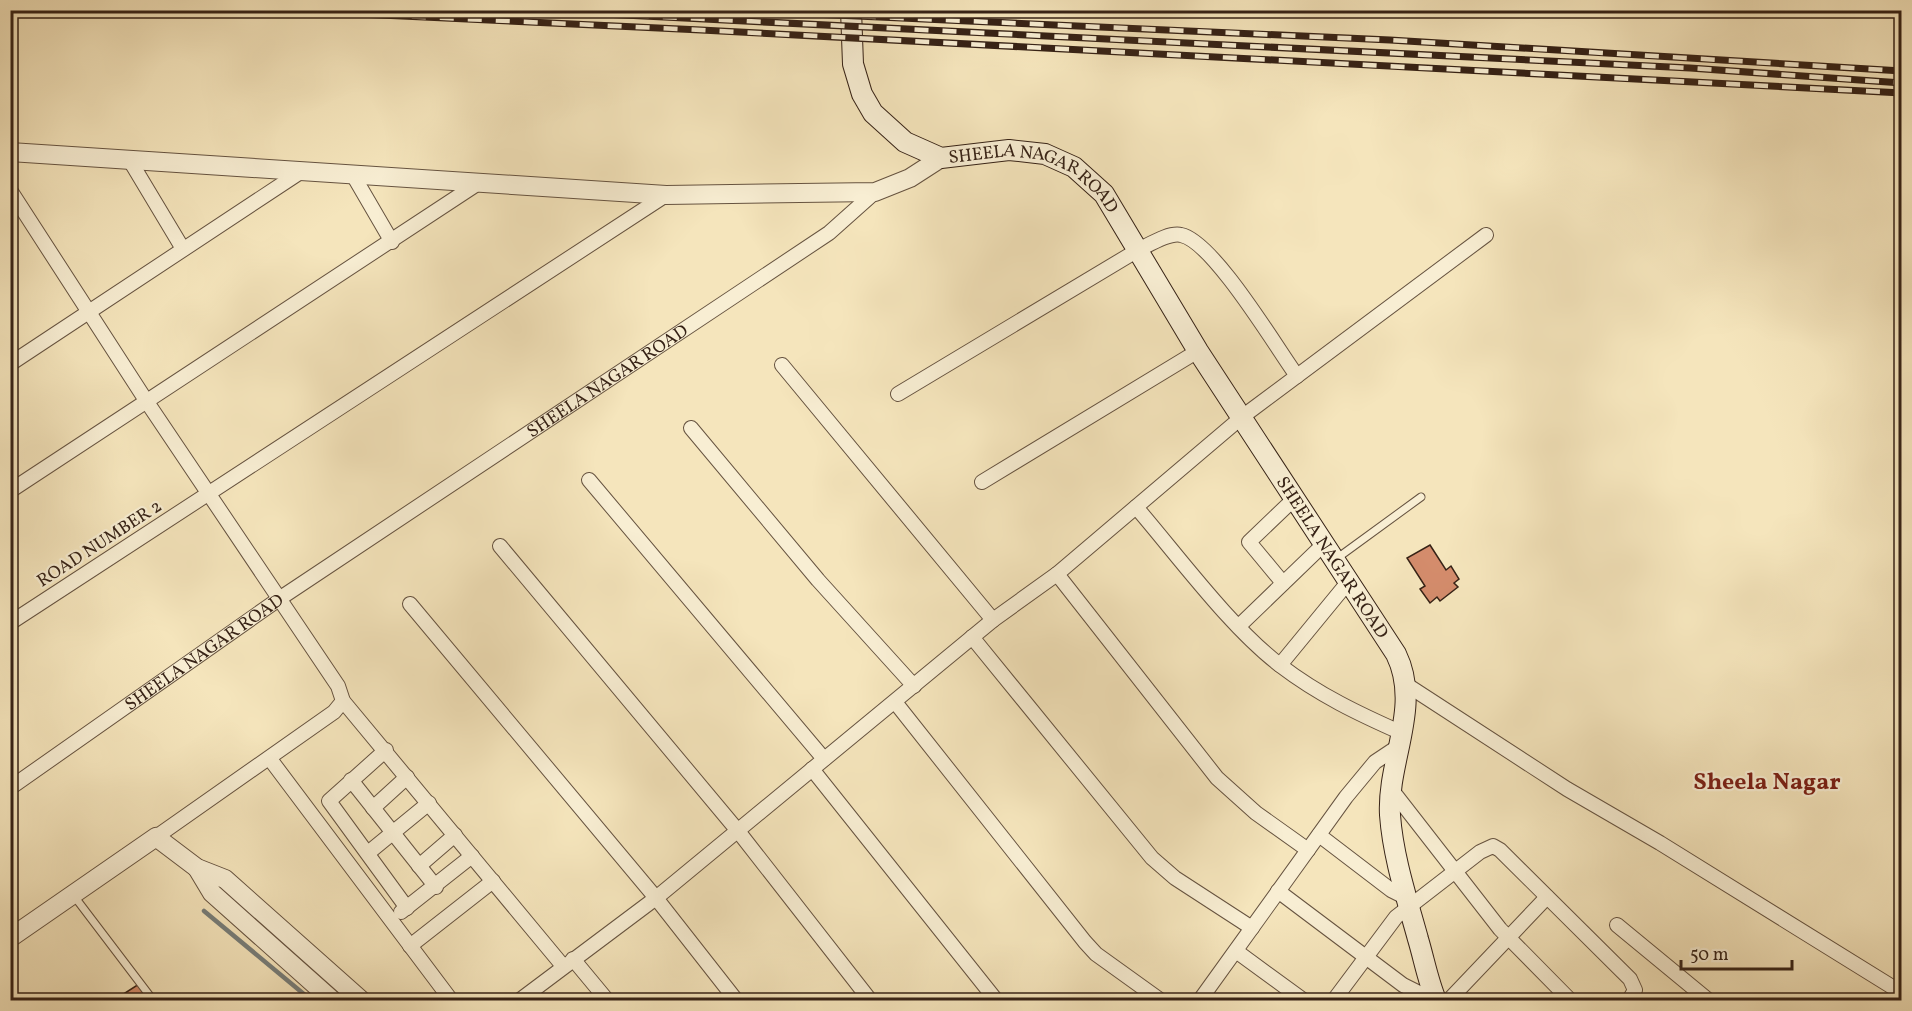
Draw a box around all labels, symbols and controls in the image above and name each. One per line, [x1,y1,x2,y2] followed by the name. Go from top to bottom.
[947,138,1124,218] street label: SHEELA NAGAR ROAD
[522,319,694,445] street label: SHEELA NAGAR ROAD
[1269,472,1394,644] street label: SHEELA NAGAR ROAD
[32,494,167,594] street label: ROAD NUMBER 2
[120,588,289,718] street label: SHEELA NAGAR ROAD
[1693,766,1841,800] district label: Sheela Nagar
[1681,933,1792,971] scale bar
[1690,943,1729,968] text: 50 m

